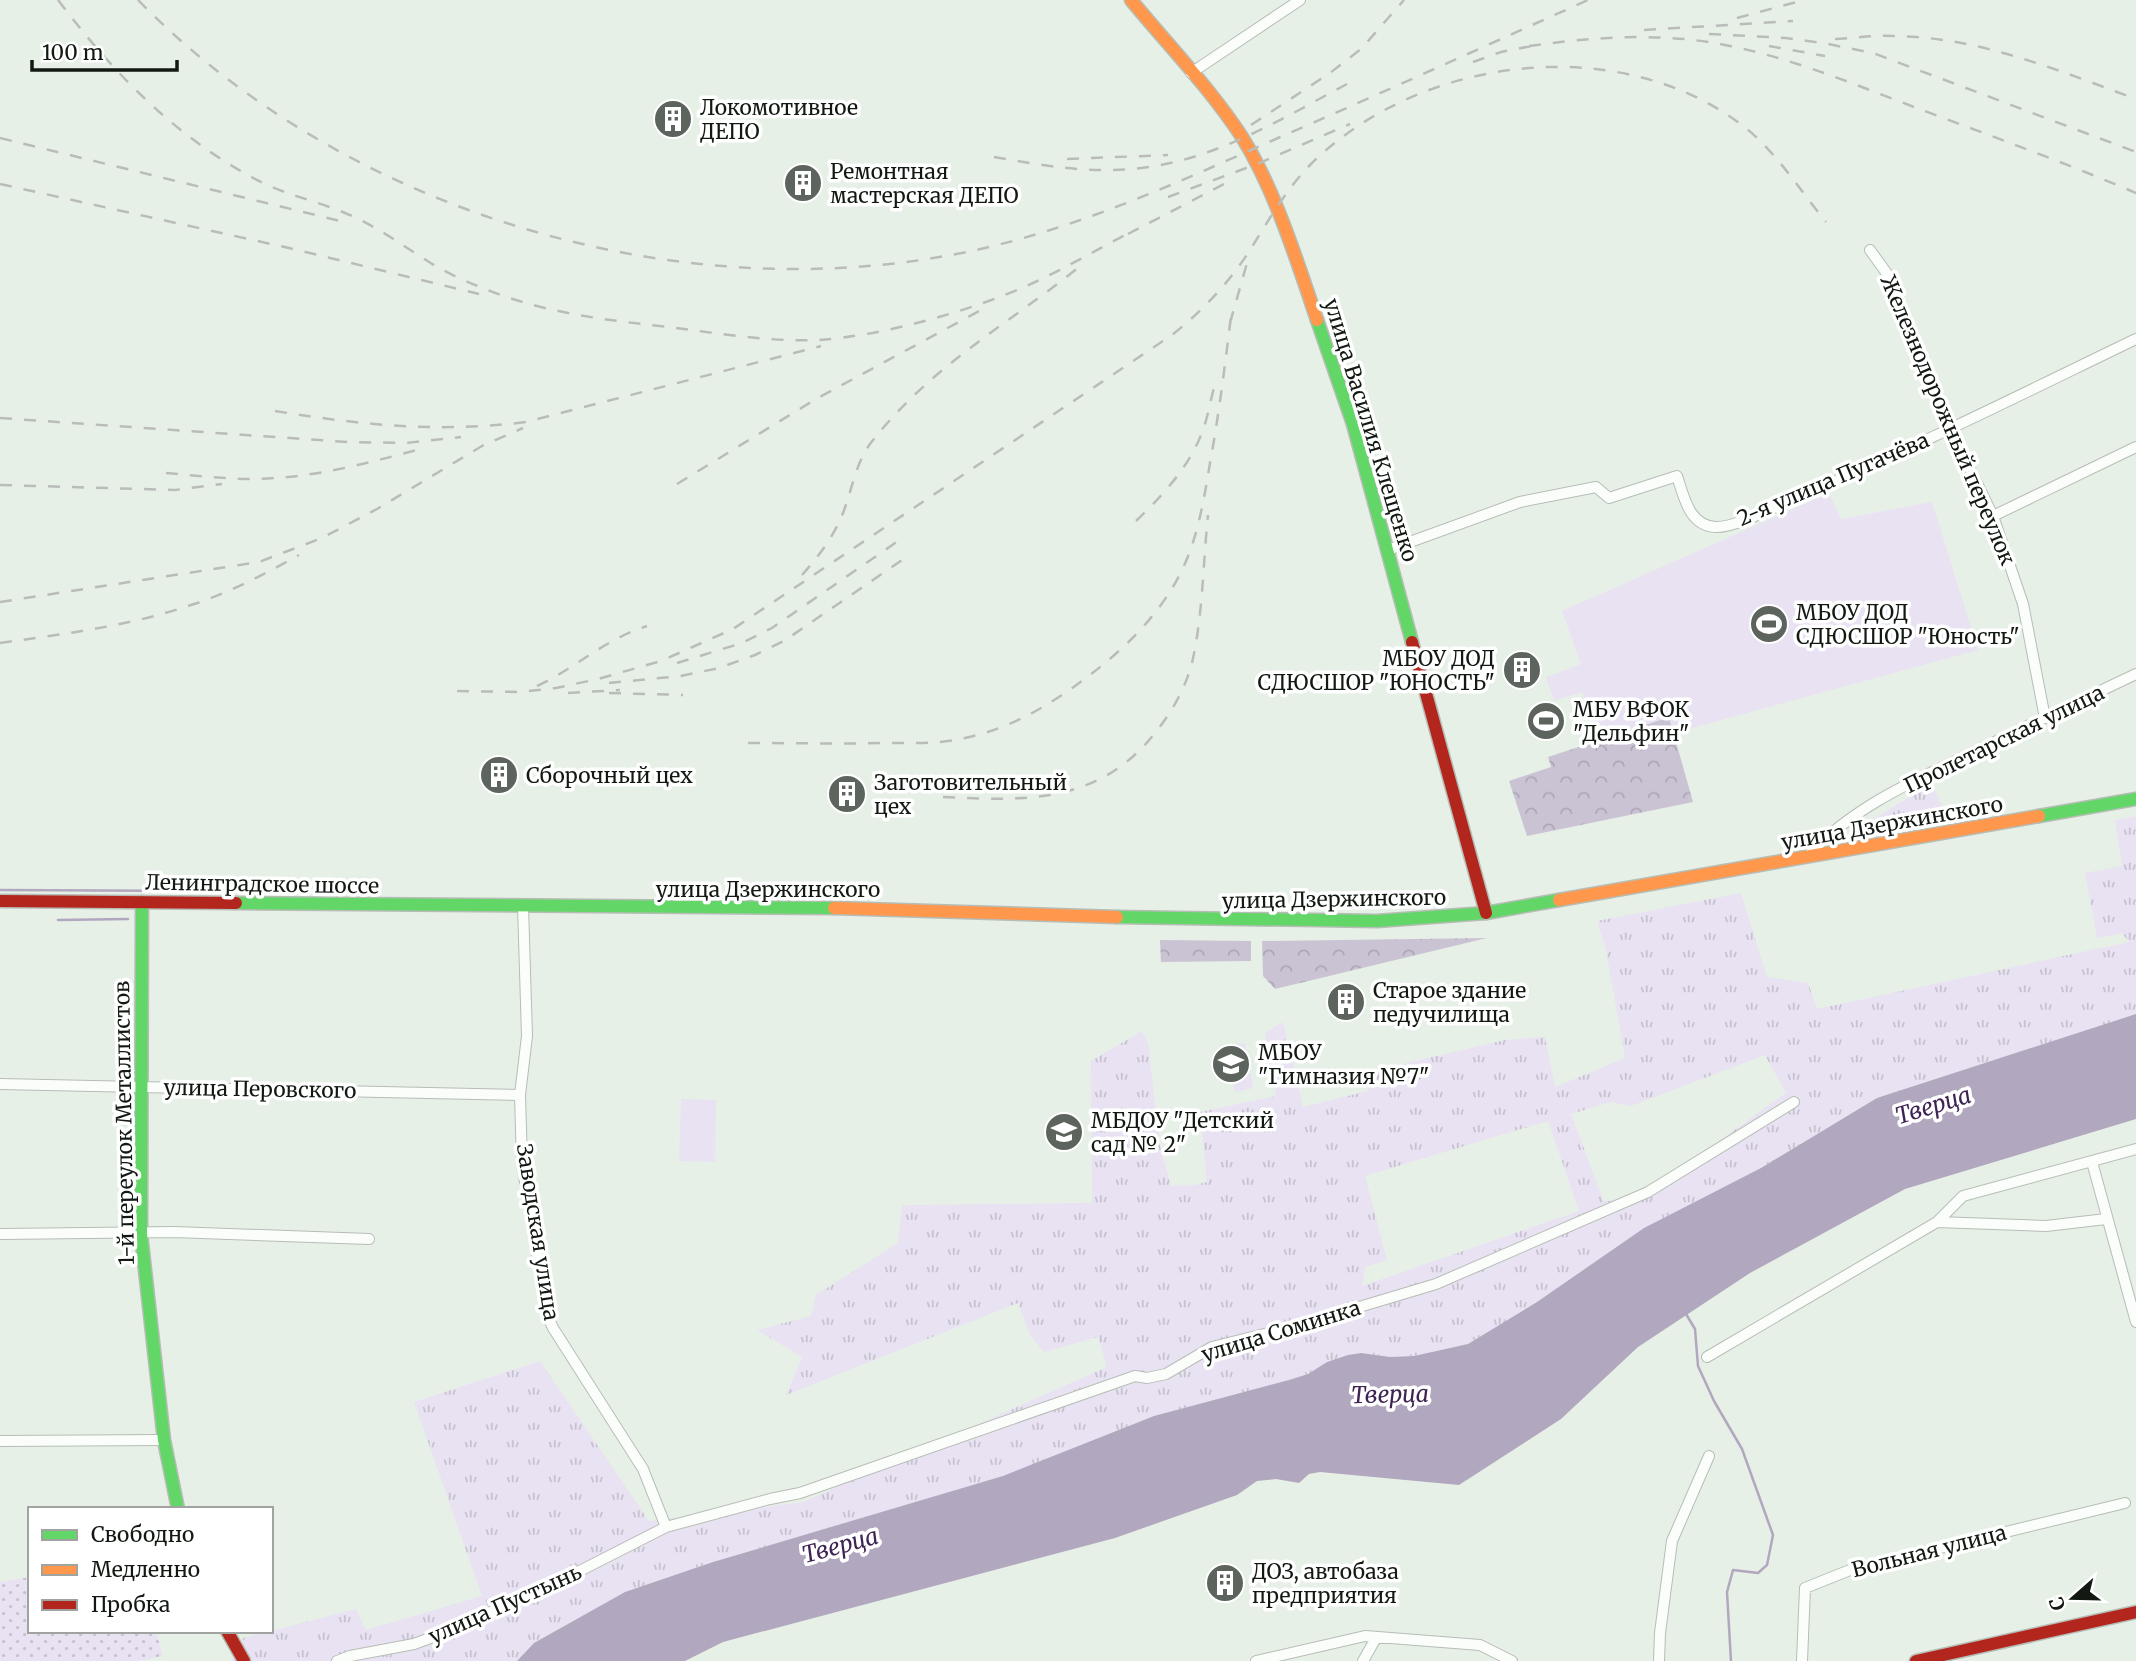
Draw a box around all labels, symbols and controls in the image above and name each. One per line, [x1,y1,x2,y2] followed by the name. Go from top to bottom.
[32,28,177,72] scale bar
[42,39,104,66] text: 100 m
[700,94,858,145] place label: Локомотивное ДЕПО
[652,98,694,140] building icon: Локомотивное ДЕПО
[830,158,1019,209] place label: Ремонтная мастерская ДЕПО
[782,162,824,204] building icon: Ремонтная мастерская ДЕПО
[1874,271,2022,569] street label: Железнодорожный переулок
[1318,295,1424,565] street label: улица Василия Клещенко
[1733,426,1933,532] street label: 2-я улица Пугачёва
[1796,599,2020,650] place label: МБОУ ДОД СДЮСШОР "Юность"
[1748,603,1790,645] sports icon: МБОУ ДОД СДЮСШОР "Юность"
[1258,645,1495,696] place label: МБОУ ДОД СДЮСШОР "ЮНОСТЬ"
[1501,649,1543,691] building icon: МБОУ ДОД СДЮСШОР "ЮНОСТЬ"
[1900,679,2108,799] street label: Пролетарская улица
[1573,696,1689,747] place label: МБУ ВФОК "Дельфин"
[1525,700,1567,742] sports icon: МБУ ВФОК "Дельфин"
[478,754,520,796] building icon: Сборочный цех
[526,762,693,789] place label: Сборочный цех
[874,769,1067,820] place label: Заготовительный цех
[826,773,868,815] building icon: Заготовительный цех
[1779,790,2005,856] street label: улица Дзержинского
[145,868,379,900] street label: Ленинградское шоссе
[656,876,880,903] street label: улица Дзержинского
[1222,884,1446,914] street label: улица Дзержинского
[1373,977,1526,1028] place label: Старое здание педучилища
[108,981,140,1265] street label: 1-й переулок Металлистов
[1325,981,1367,1023] building icon: Старое здание педучилища
[1258,1039,1429,1090] place label: МБОУ "Гимназия №7"
[1210,1043,1252,1085] school or university icon: МБОУ "Гимназия №7"
[163,1074,357,1104] street label: улица Перовского
[1892,1080,1974,1130] water label: Тверца
[1091,1107,1274,1158] place label: МБДОУ "Детский сад № 2"
[1043,1111,1085,1153] school or university icon: МБДОУ "Детский сад № 2"
[511,1142,565,1322] street label: Заводская улица
[1198,1294,1364,1368] street label: улица Соминка
[1351,1379,1429,1409] water label: Тверца
[28,1507,273,1633] legend
[1849,1519,2009,1583] street label: Вольная улица
[91,1521,194,1548] text: Свободно
[799,1521,881,1569] water label: Тверца
[91,1556,200,1583] text: Медленно
[424,1558,586,1650] street label: улица Пустынь
[1252,1558,1399,1609] place label: ДОЗ, автобаза предприятия
[1204,1562,1246,1604] building icon: ДОЗ, автобаза предприятия
[2038,1563,2108,1633] north arrow
[91,1591,170,1618] text: Пробка
[2044,1594,2070,1614] text: С

